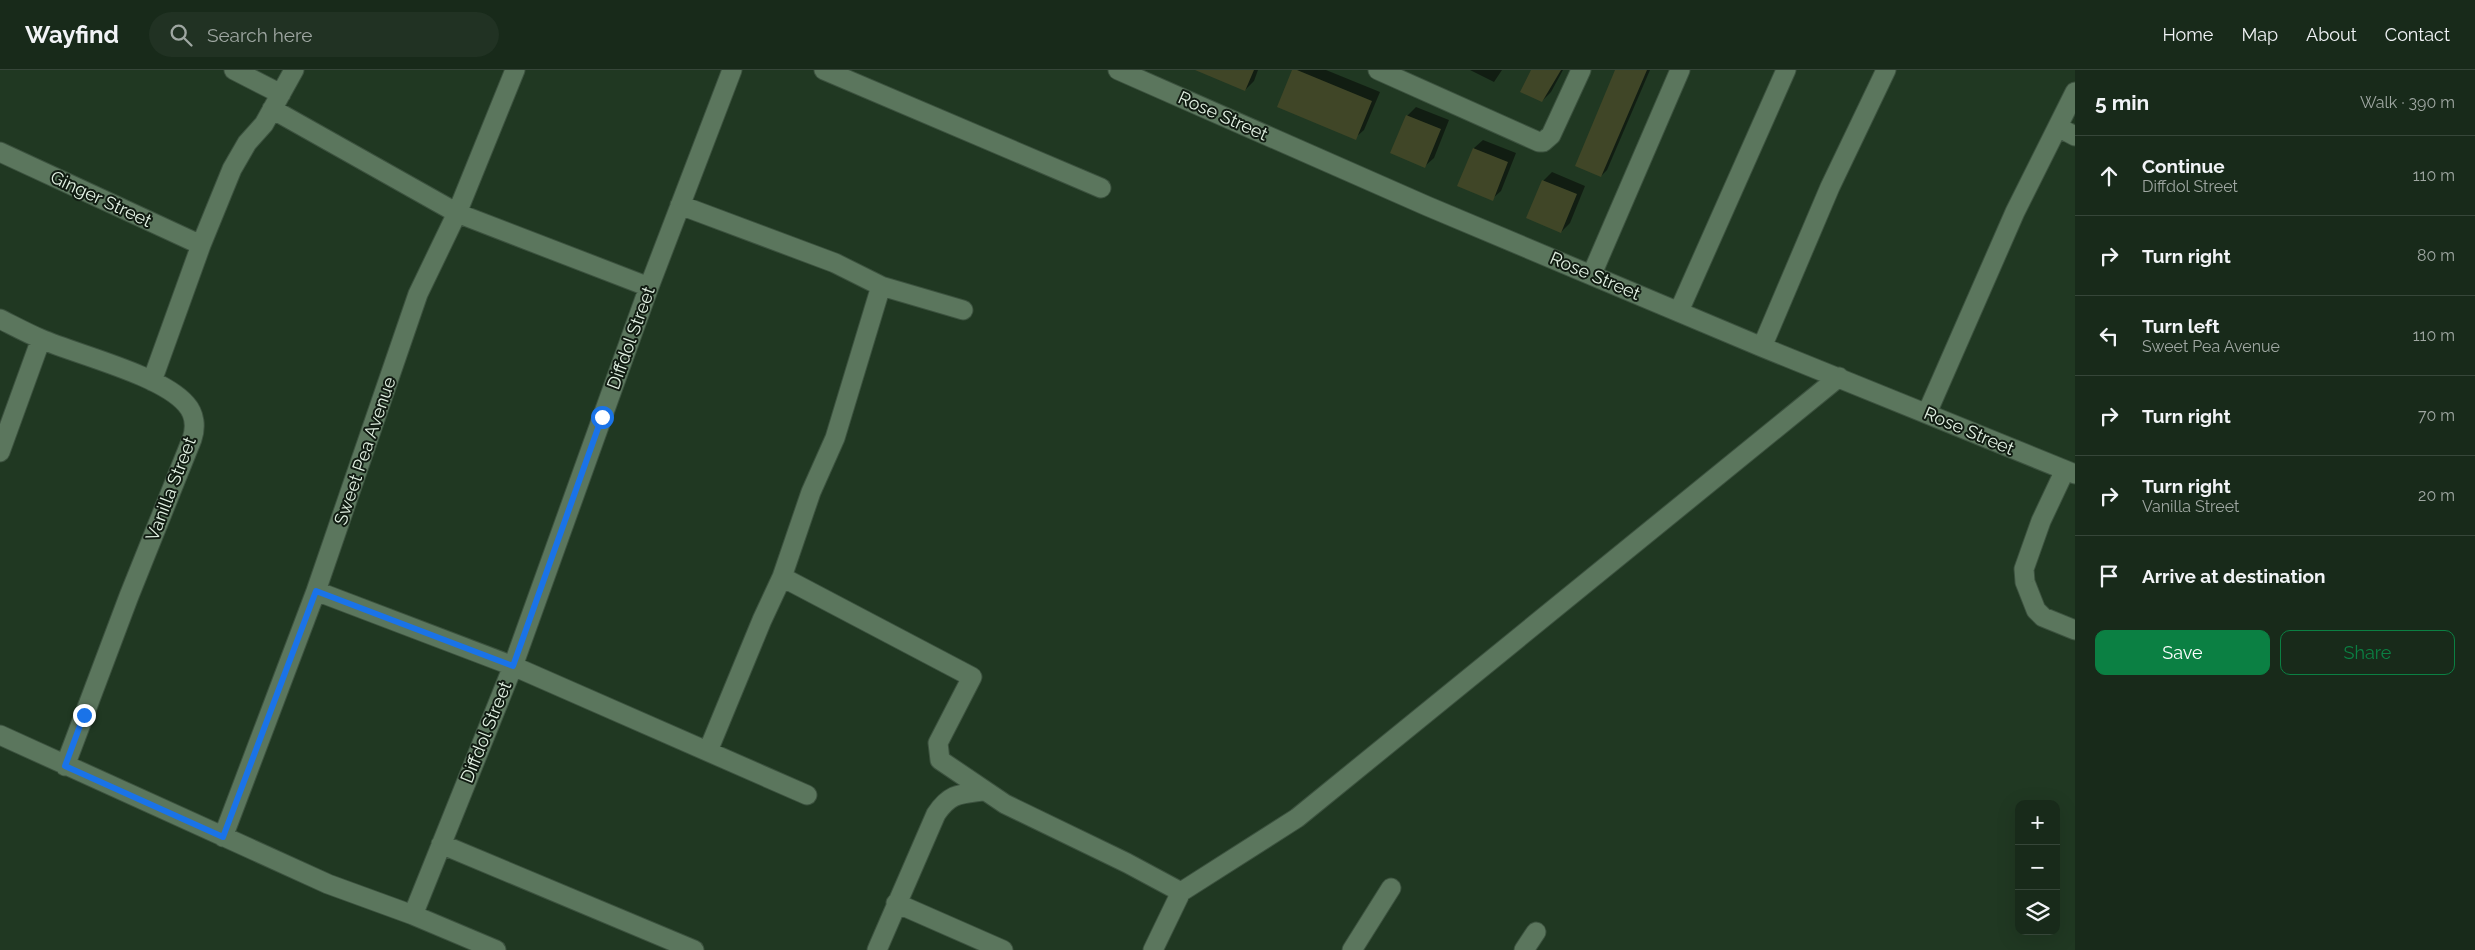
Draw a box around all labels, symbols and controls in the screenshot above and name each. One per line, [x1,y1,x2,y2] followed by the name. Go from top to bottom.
[149,12,499,57] search box
[25,20,119,49] text: Wayfind
[167,21,195,49] icon: search
[207,24,312,46] text: Search here
[2162,24,2213,45] text: Home
[2241,24,2278,45] text: Map
[2306,24,2357,45] text: About
[2385,24,2450,45] text: Contact
[1175,86,1271,145] street label: Rose Street
[2095,90,2149,115] text: 5 min
[2360,93,2455,112] text: Walk · 390 m
[2142,155,2225,177] text: Continue
[2095,162,2123,190] icon: ahead
[47,166,155,231] street label: Ginger Street
[2413,166,2455,185] text: 110 m
[2142,177,2238,196] text: Diffdol Street
[2095,242,2123,270] icon: right
[2142,245,2231,267] text: Turn right
[2417,246,2455,265] text: 80 m
[1547,247,1643,304] street label: Rose Street
[602,284,659,392] street label: Diffdol Street
[2142,315,2219,337] text: Turn left
[2095,322,2123,350] icon: left
[2413,326,2455,345] text: 110 m
[2142,337,2280,356] text: Sweet Pea Avenue
[329,374,400,528] street label: Sweet Pea Avenue
[1921,402,2017,459] street label: Rose Street
[2095,402,2123,430] icon: right
[2142,405,2231,427] text: Turn right
[591,406,614,429] route start
[2418,406,2455,425] text: 70 m
[141,434,200,544] street label: Vanilla Street
[2142,475,2231,497] text: Turn right
[2095,482,2123,510] icon: right
[2418,486,2455,505] text: 20 m
[2142,497,2239,516] text: Vanilla Street
[2095,562,2123,590] icon: arrive
[2142,565,2326,587] text: Arrive at destination
[2095,630,2270,675] button: Save
[2280,630,2455,675] button: Share
[456,678,515,786] street label: Diffdol Street
[73,704,96,727] route end
[2015,800,2060,935] map controls
[2015,800,2060,845] button: +
[2015,845,2060,890] button: −
[2015,890,2060,935] button: layers

